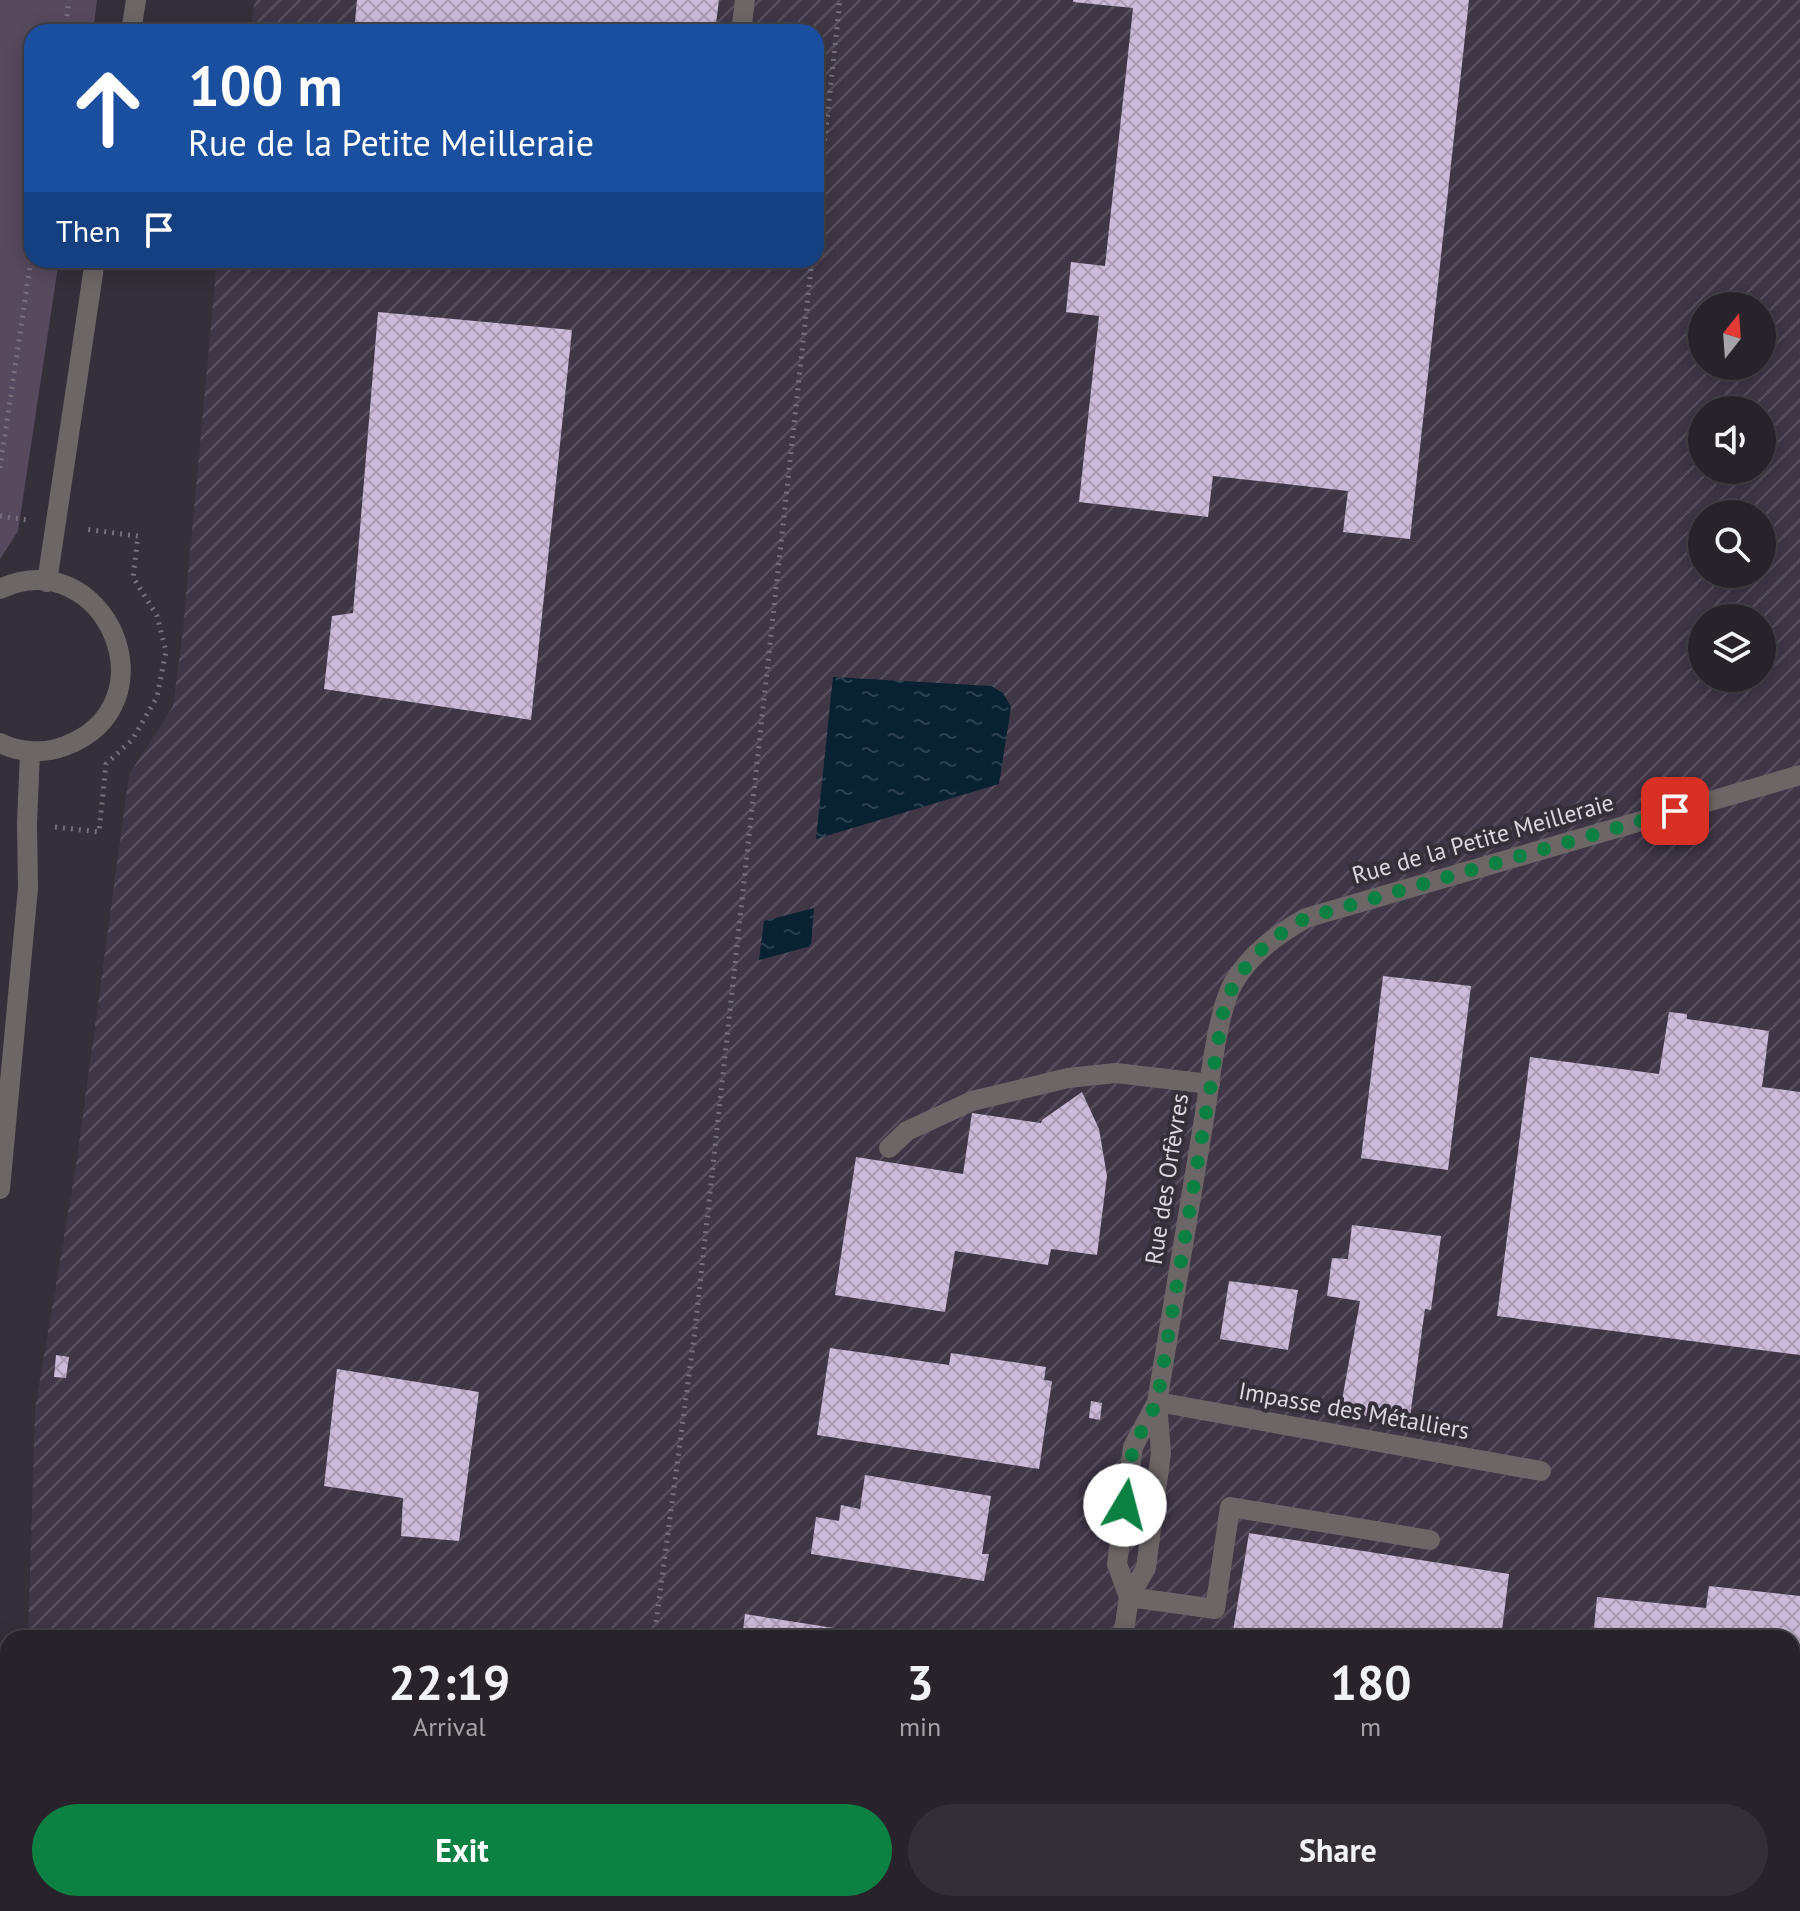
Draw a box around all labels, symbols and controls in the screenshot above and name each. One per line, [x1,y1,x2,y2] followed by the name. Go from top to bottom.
[188,49,343,121] text: 100 m
[56,56,160,160] icon: ahead
[188,119,594,166] text: Rue de la Petite Meilleraie
[137,208,181,252] icon: arrive
[56,211,121,250] text: Then
[1688,292,1776,380] north arrow
[1688,292,1776,692] map controls
[1688,396,1776,484] button: sound
[1688,500,1776,588] button: search
[1688,604,1776,692] button: layers
[1641,777,1709,845] pin
[1348,786,1617,891] street label: Rue de la Petite Meilleraie
[1653,789,1697,833] icon: arrive
[1138,1091,1195,1267] street label: Rue des Orfèvres
[1236,1375,1472,1446] street label: Impasse des Métalliers
[1083,1463,1167,1547] position arrow
[389,1651,510,1713] text: 22:19
[906,1651,934,1713] text: 3
[1330,1651,1411,1713] text: 180
[413,1710,486,1743] text: Arrival
[899,1710,941,1743] text: min
[1360,1710,1381,1743] text: m
[32,1804,892,1896] button: Exit
[908,1804,1768,1896] button: Share

